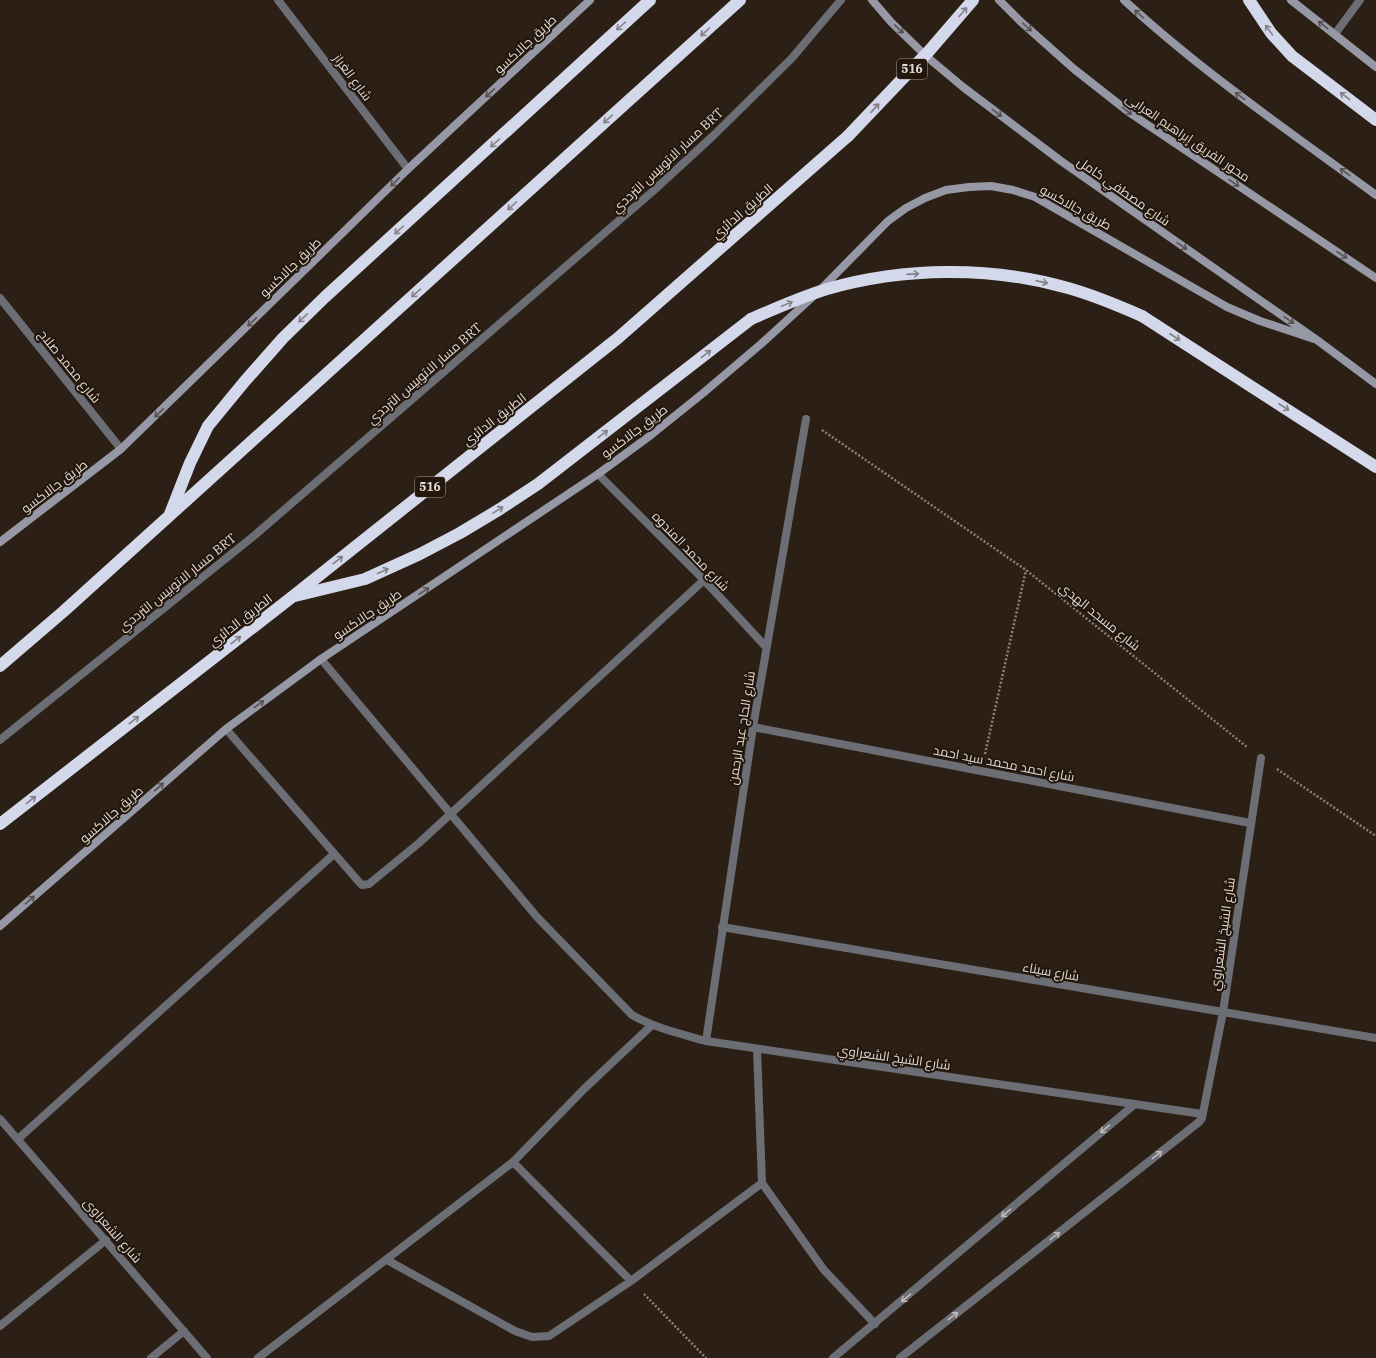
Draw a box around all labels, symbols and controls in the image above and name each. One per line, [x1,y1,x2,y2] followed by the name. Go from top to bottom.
[958,6,967,17] one-way arrow
[1133,9,1144,18] one-way arrow
[491,11,560,78] street label: طريق جالاكسو
[1318,21,1329,30] one-way arrow
[616,22,627,31] one-way arrow
[1022,23,1032,32] one-way arrow
[894,24,904,34] one-way arrow
[1264,24,1273,35] one-way arrow
[699,27,710,36] one-way arrow
[329,50,376,104] street label: شارع الغراز
[897,59,927,79] road number: 516
[485,88,495,97] one-way arrow
[1122,89,1253,186] street label: محور الفريق إبراهيم العرابى
[1234,91,1245,100] one-way arrow
[1339,92,1350,100] one-way arrow
[870,103,880,113] one-way arrow
[608,104,729,218] street label: مسار الاتوبيس الترددي BRT
[1121,106,1132,115] one-way arrow
[992,109,1003,117] one-way arrow
[603,114,613,124] one-way arrow
[490,138,500,147] one-way arrow
[1073,153,1173,231] street label: شارع مصطفي كامل
[1339,168,1350,176] one-way arrow
[390,177,400,187] one-way arrow
[1229,179,1240,187] one-way arrow
[708,180,778,244] street label: الطريق الدائري
[1037,181,1114,234] street label: طريق جالاكسو
[507,201,517,211] one-way arrow
[394,226,404,235] one-way arrow
[256,234,325,301] street label: طريق جالاكسو
[1177,242,1188,250] one-way arrow
[1337,251,1348,260] one-way arrow
[906,271,919,278] one-way arrow
[1035,279,1048,287] one-way arrow
[410,289,421,298] one-way arrow
[780,299,792,307] one-way arrow
[298,313,308,323] one-way arrow
[1283,316,1294,324] one-way arrow
[247,317,257,327] one-way arrow
[363,318,487,429] street label: مسار الاتوبيس الترددي BRT
[35,326,105,407] street label: شارع محمد صلاح
[1169,333,1180,341] one-way arrow
[700,350,711,359] one-way arrow
[459,389,531,451] street label: الطريق الدائري
[598,401,671,462] street label: طريق جالاكسو
[1278,403,1289,411] one-way arrow
[154,408,164,418] one-way arrow
[597,429,608,438] one-way arrow
[18,456,91,517] street label: طريق جالاكسو
[415,477,445,497] road number: 516
[492,506,503,514] one-way arrow
[648,508,733,595] street label: شارع محمد المندوه
[115,529,241,637] street label: مسار الاتوبيس الترددي BRT
[333,556,344,564] one-way arrow
[377,567,389,574] one-way arrow
[1054,578,1144,656] street label: شارع مسجد الهدي
[330,585,405,644] street label: طريق جالاكسو
[418,586,429,595] one-way arrow
[205,590,277,652] street label: الطريق الدائري
[231,636,242,644] one-way arrow
[724,670,759,786] street label: شارع الحاج عبد الرحمن
[254,700,265,709] one-way arrow
[128,716,139,724] one-way arrow
[932,741,1076,786] street label: شارع احمد محمد سيد احمد
[76,782,147,847] street label: طريق جالاكسو
[154,783,165,792] one-way arrow
[25,795,36,804] one-way arrow
[1206,876,1241,992] street label: شارع الشيخ الشعراوي
[24,896,35,905] one-way arrow
[1021,958,1081,985] street label: شارع سيناء
[836,1041,952,1076] street label: شارع الشيخ الشعراوي
[1100,1125,1110,1134] one-way arrow
[1151,1151,1162,1160] one-way arrow
[80,1194,146,1266] street label: شارع الشعراوى
[1000,1209,1011,1218] one-way arrow
[1049,1231,1060,1240] one-way arrow
[901,1293,912,1302] one-way arrow
[947,1312,958,1321] one-way arrow

